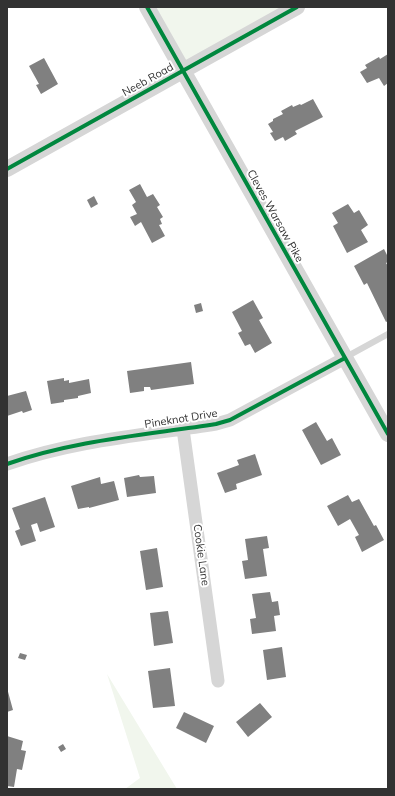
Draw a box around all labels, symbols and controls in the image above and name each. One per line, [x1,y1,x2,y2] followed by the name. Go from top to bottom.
[120,61,176,99] street label: Neeb Road
[244,167,306,265] street label: Cleves Warsaw Pike
[144,407,218,431] street label: Pineknot Drive
[190,523,212,587] street label: Cookie Lane

